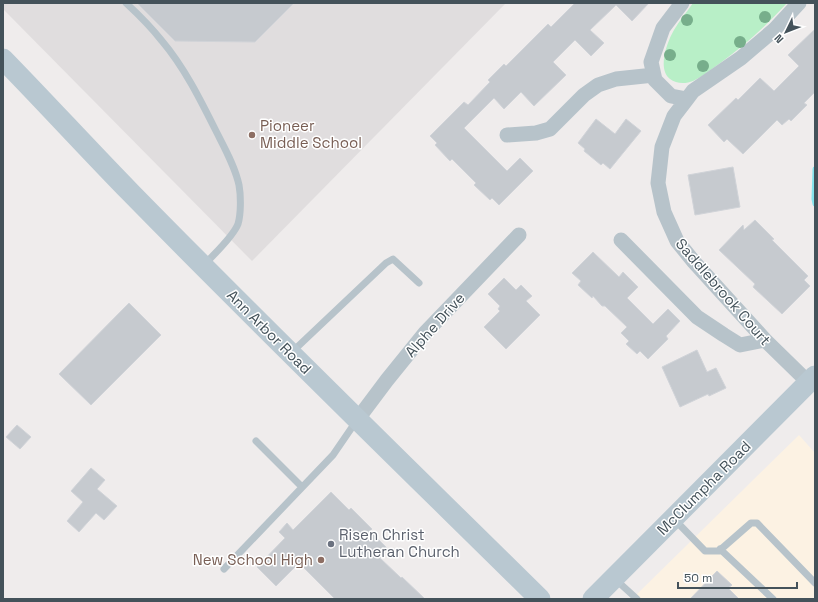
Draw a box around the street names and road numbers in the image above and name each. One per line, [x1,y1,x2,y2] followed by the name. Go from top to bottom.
[672,234,775,349] street label: Saddlebrook Court
[223,285,316,378] street label: Ann Arbor Road
[401,288,469,361] street label: Alphe Drive
[653,437,755,539] street label: McClumpha Road

